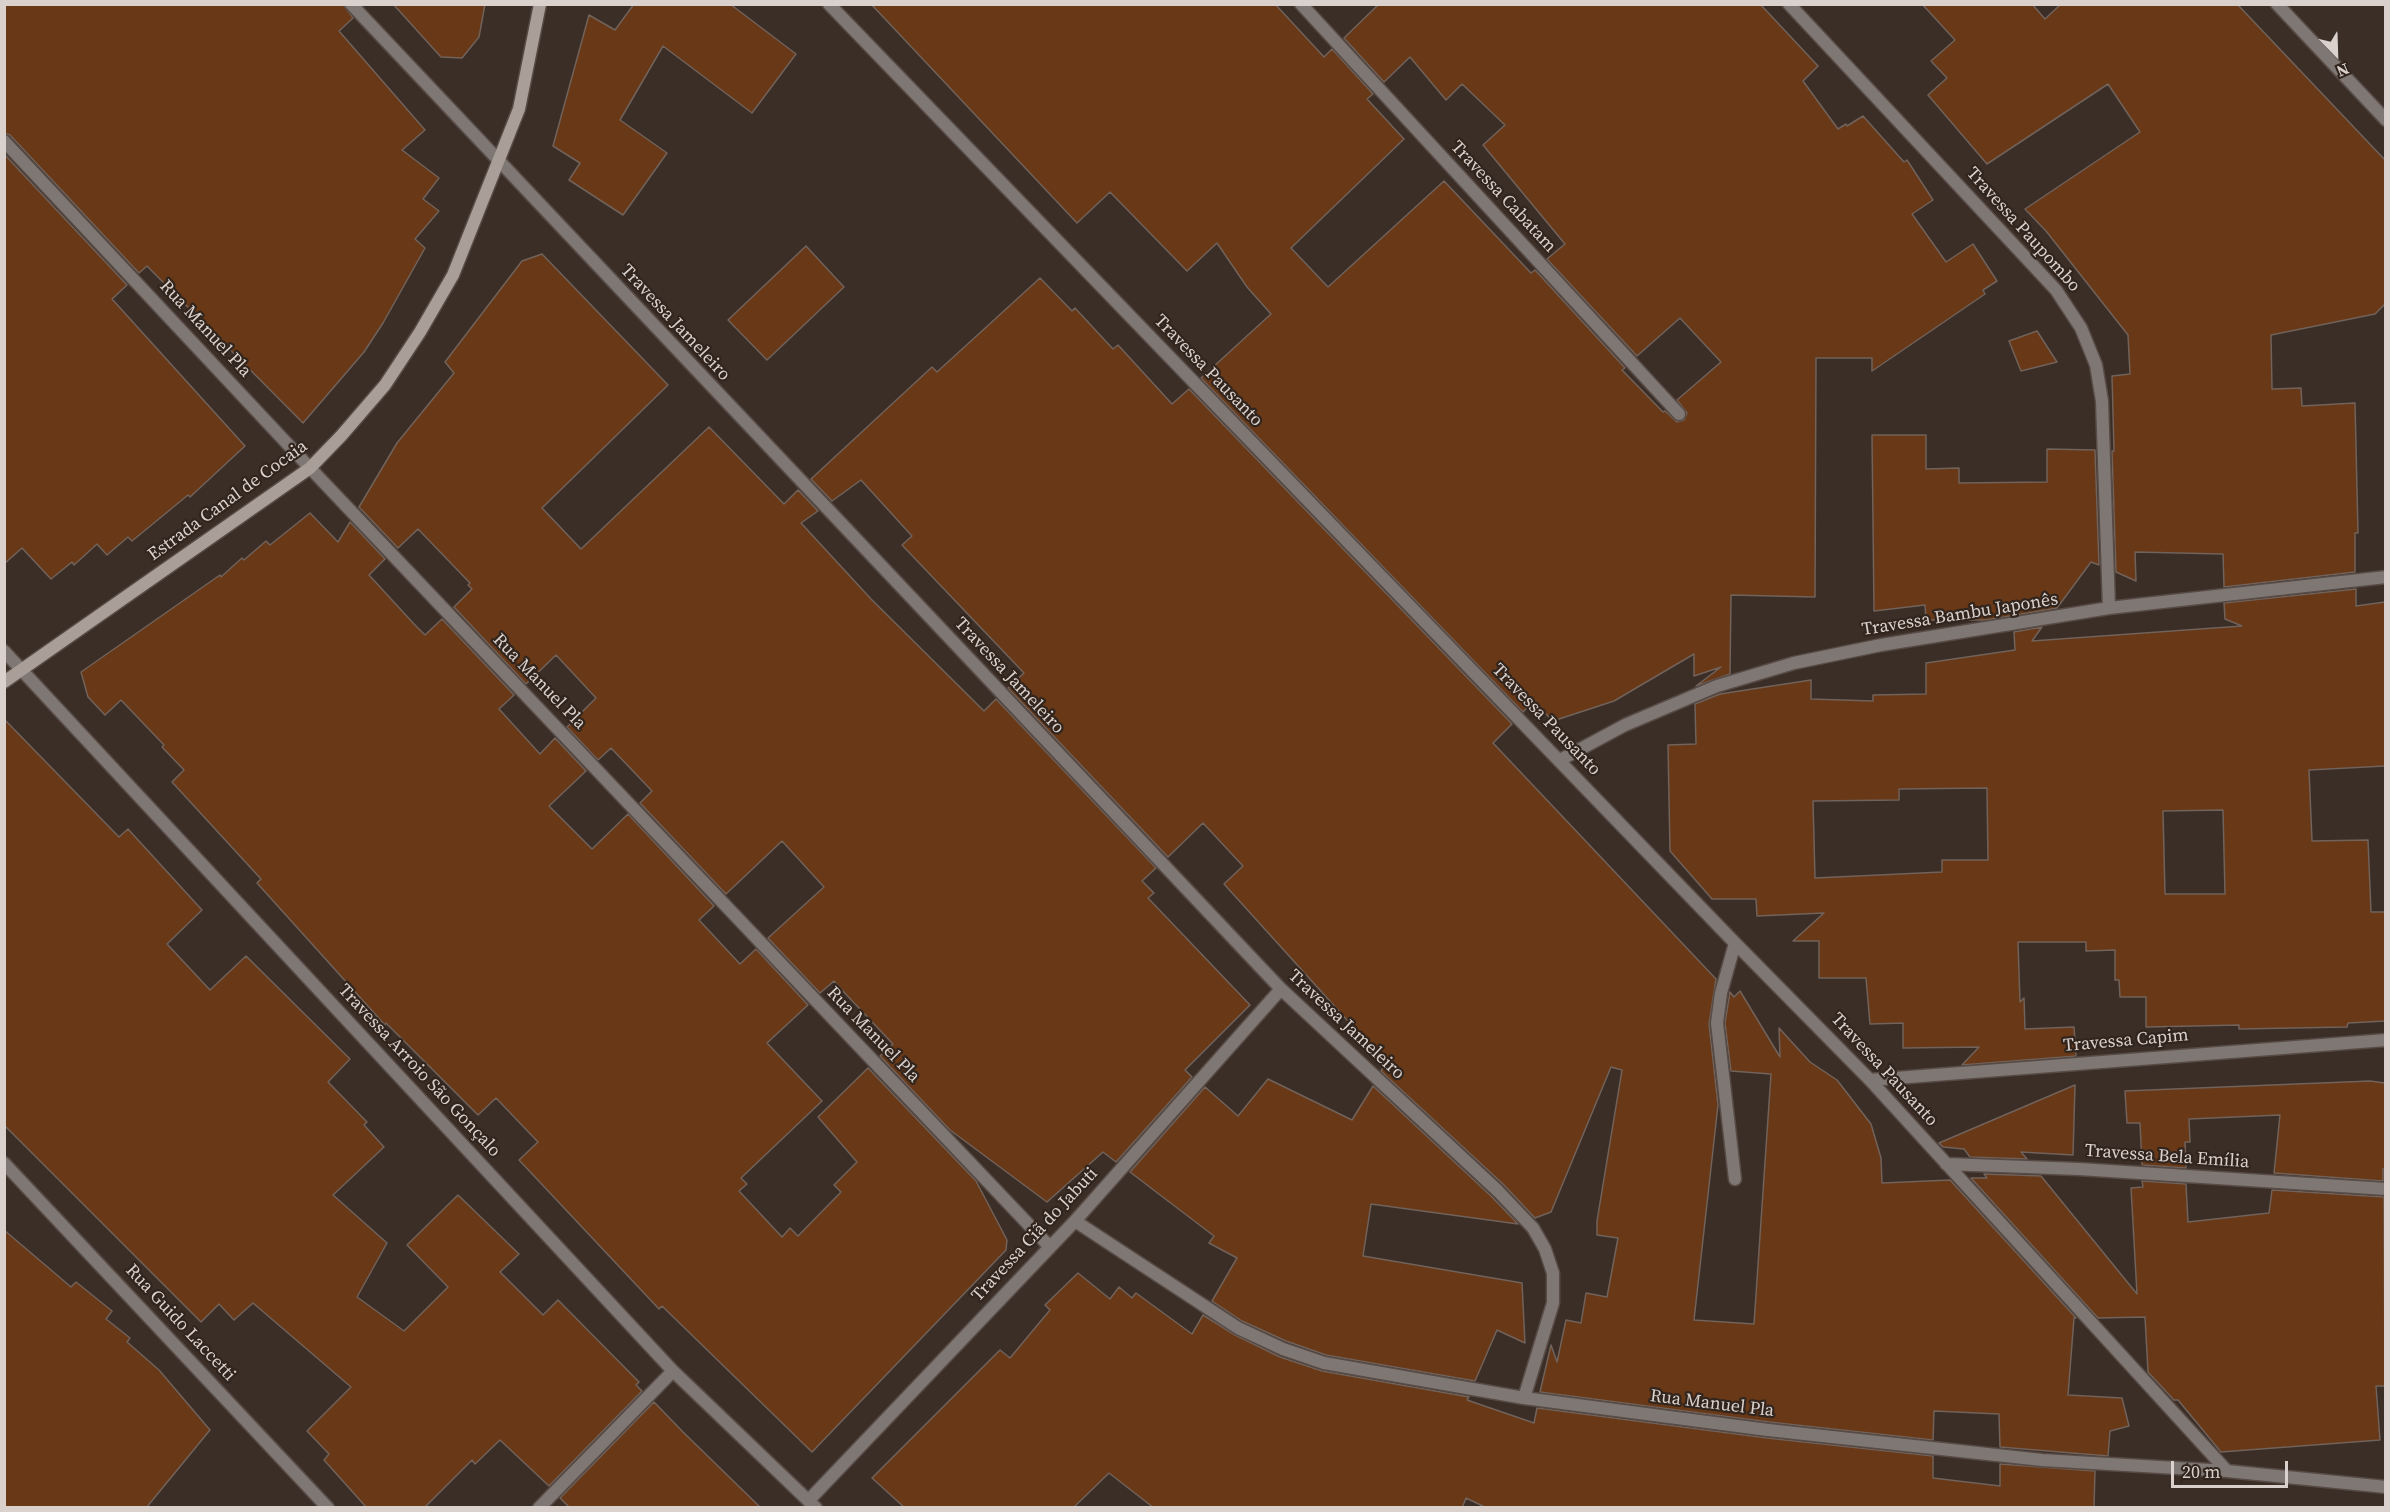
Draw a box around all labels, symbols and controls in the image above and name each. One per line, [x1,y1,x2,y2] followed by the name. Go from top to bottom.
[2306,24,2366,84] north arrow
[2333,58,2353,83] text: N
[1446,137,1560,257] street label: Travessa Cabatam
[1961,163,2085,297] street label: Travessa Paupombo
[616,260,734,386] street label: Travessa Jameleiro
[154,276,256,382] street label: Rua Manuel Pla
[1149,311,1267,431] street label: Travessa Pausanto
[144,436,312,566] street label: Estrada Canal de Cocaia
[1860,589,2060,641] street label: Travessa Bambu Japonês
[950,613,1068,739] street label: Travessa Jameleiro
[488,630,590,734] street label: Rua Manuel Pla
[1487,660,1605,780] street label: Travessa Pausanto
[1283,966,1409,1084] street label: Travessa Jameleiro
[333,980,505,1162] street label: Travessa Arroio São Gonçalo
[822,983,924,1087] street label: Rua Manuel Pla
[1826,1009,1942,1131] street label: Travessa Pausanto
[2062,1025,2190,1057] street label: Travessa Capim
[2084,1140,2250,1174] street label: Travessa Bela Emília
[967,1164,1103,1306] street label: Travessa Ciã do Jabuti
[120,1260,240,1386] street label: Rua Guido Laccetti
[1649,1386,1775,1422] street label: Rua Manuel Pla
[2174,1449,2291,1487] scale bar
[2182,1459,2220,1484] text: 20 m

